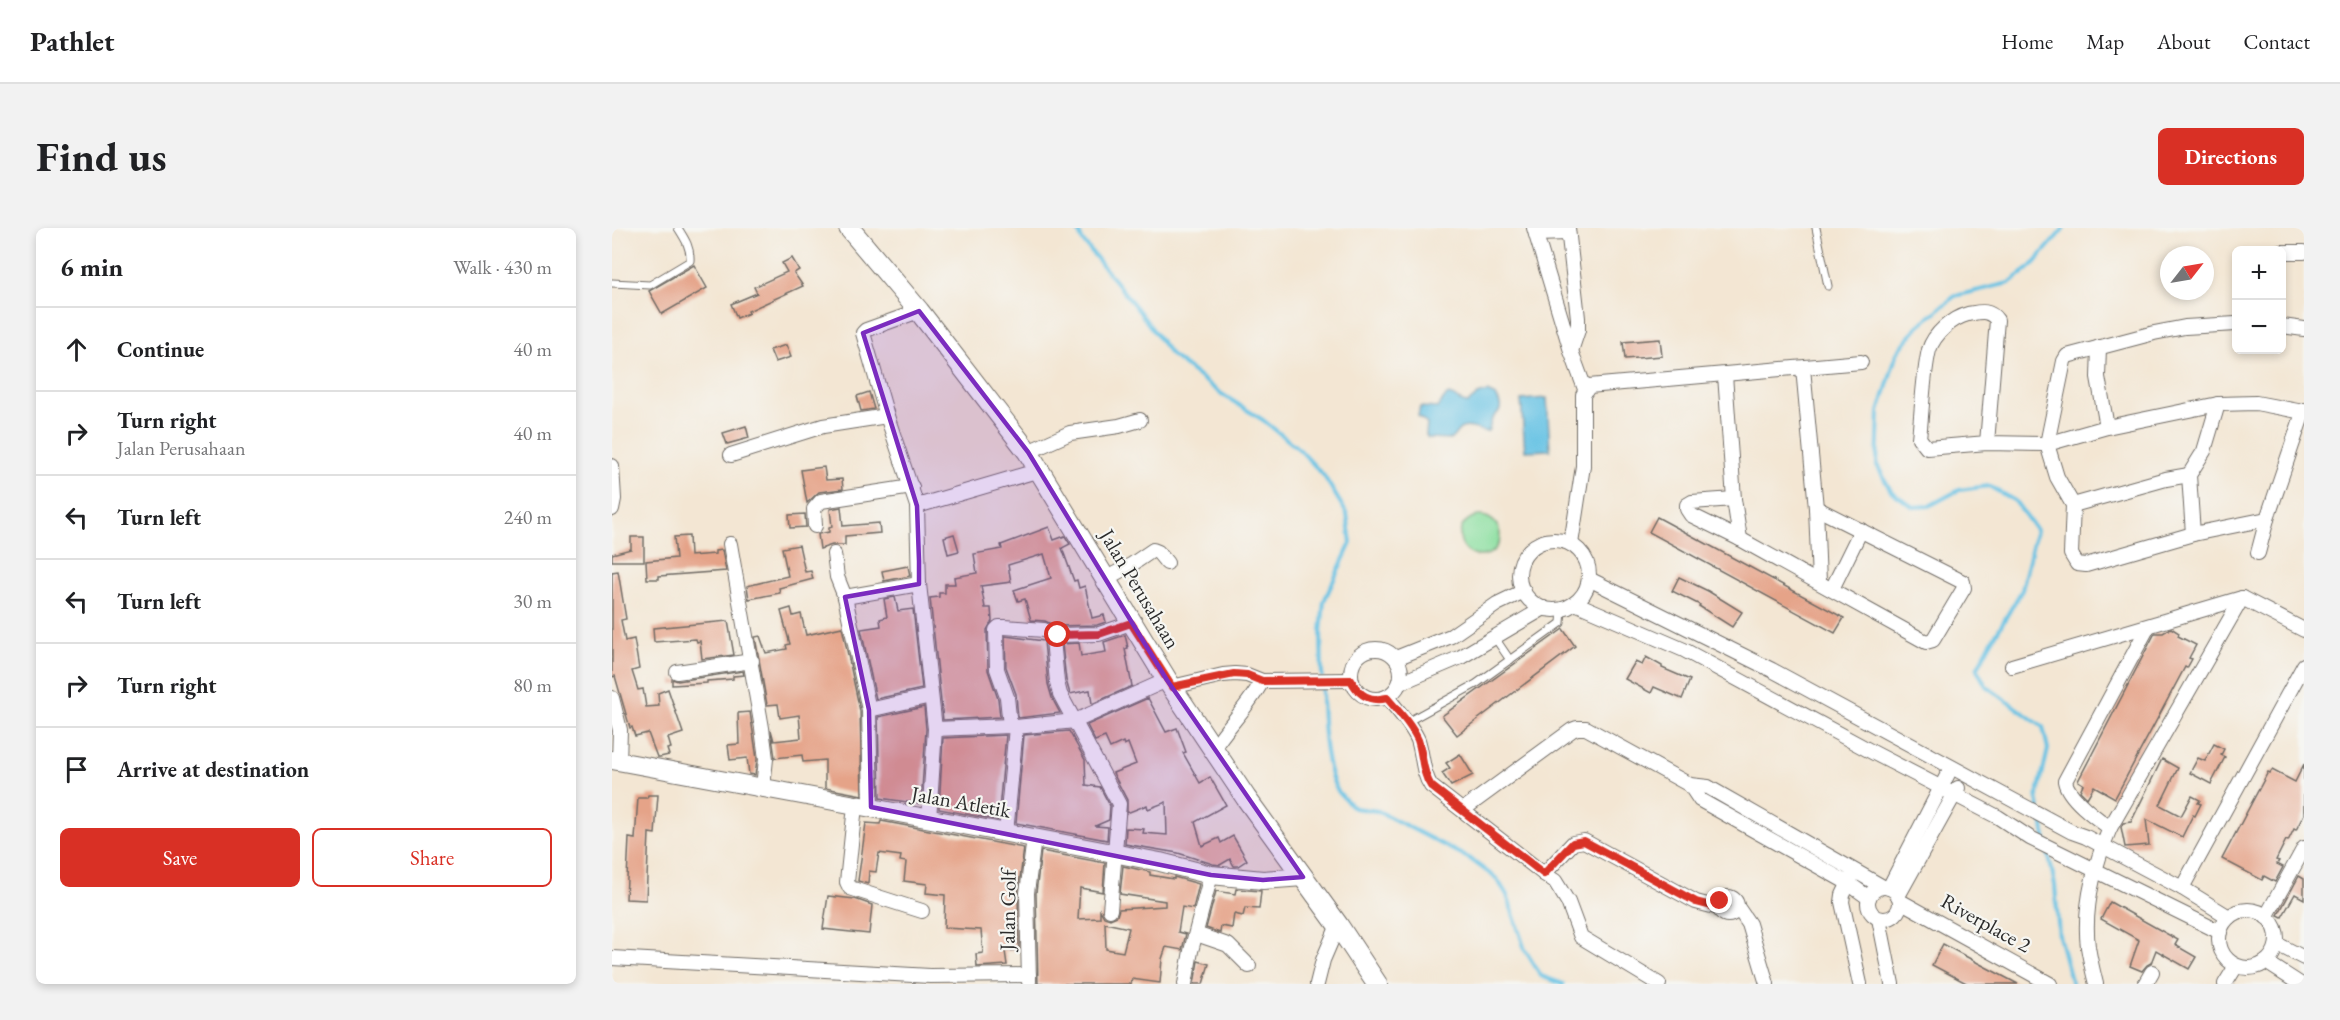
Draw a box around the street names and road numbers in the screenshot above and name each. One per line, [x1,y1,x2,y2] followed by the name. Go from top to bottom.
[1093,522,1187,654] street label: Jalan Perusahaan
[907,779,1014,824] street label: Jalan Atletik
[993,867,1022,953] street label: Jalan Golf
[1937,887,2036,958] street label: Riverplace 2

